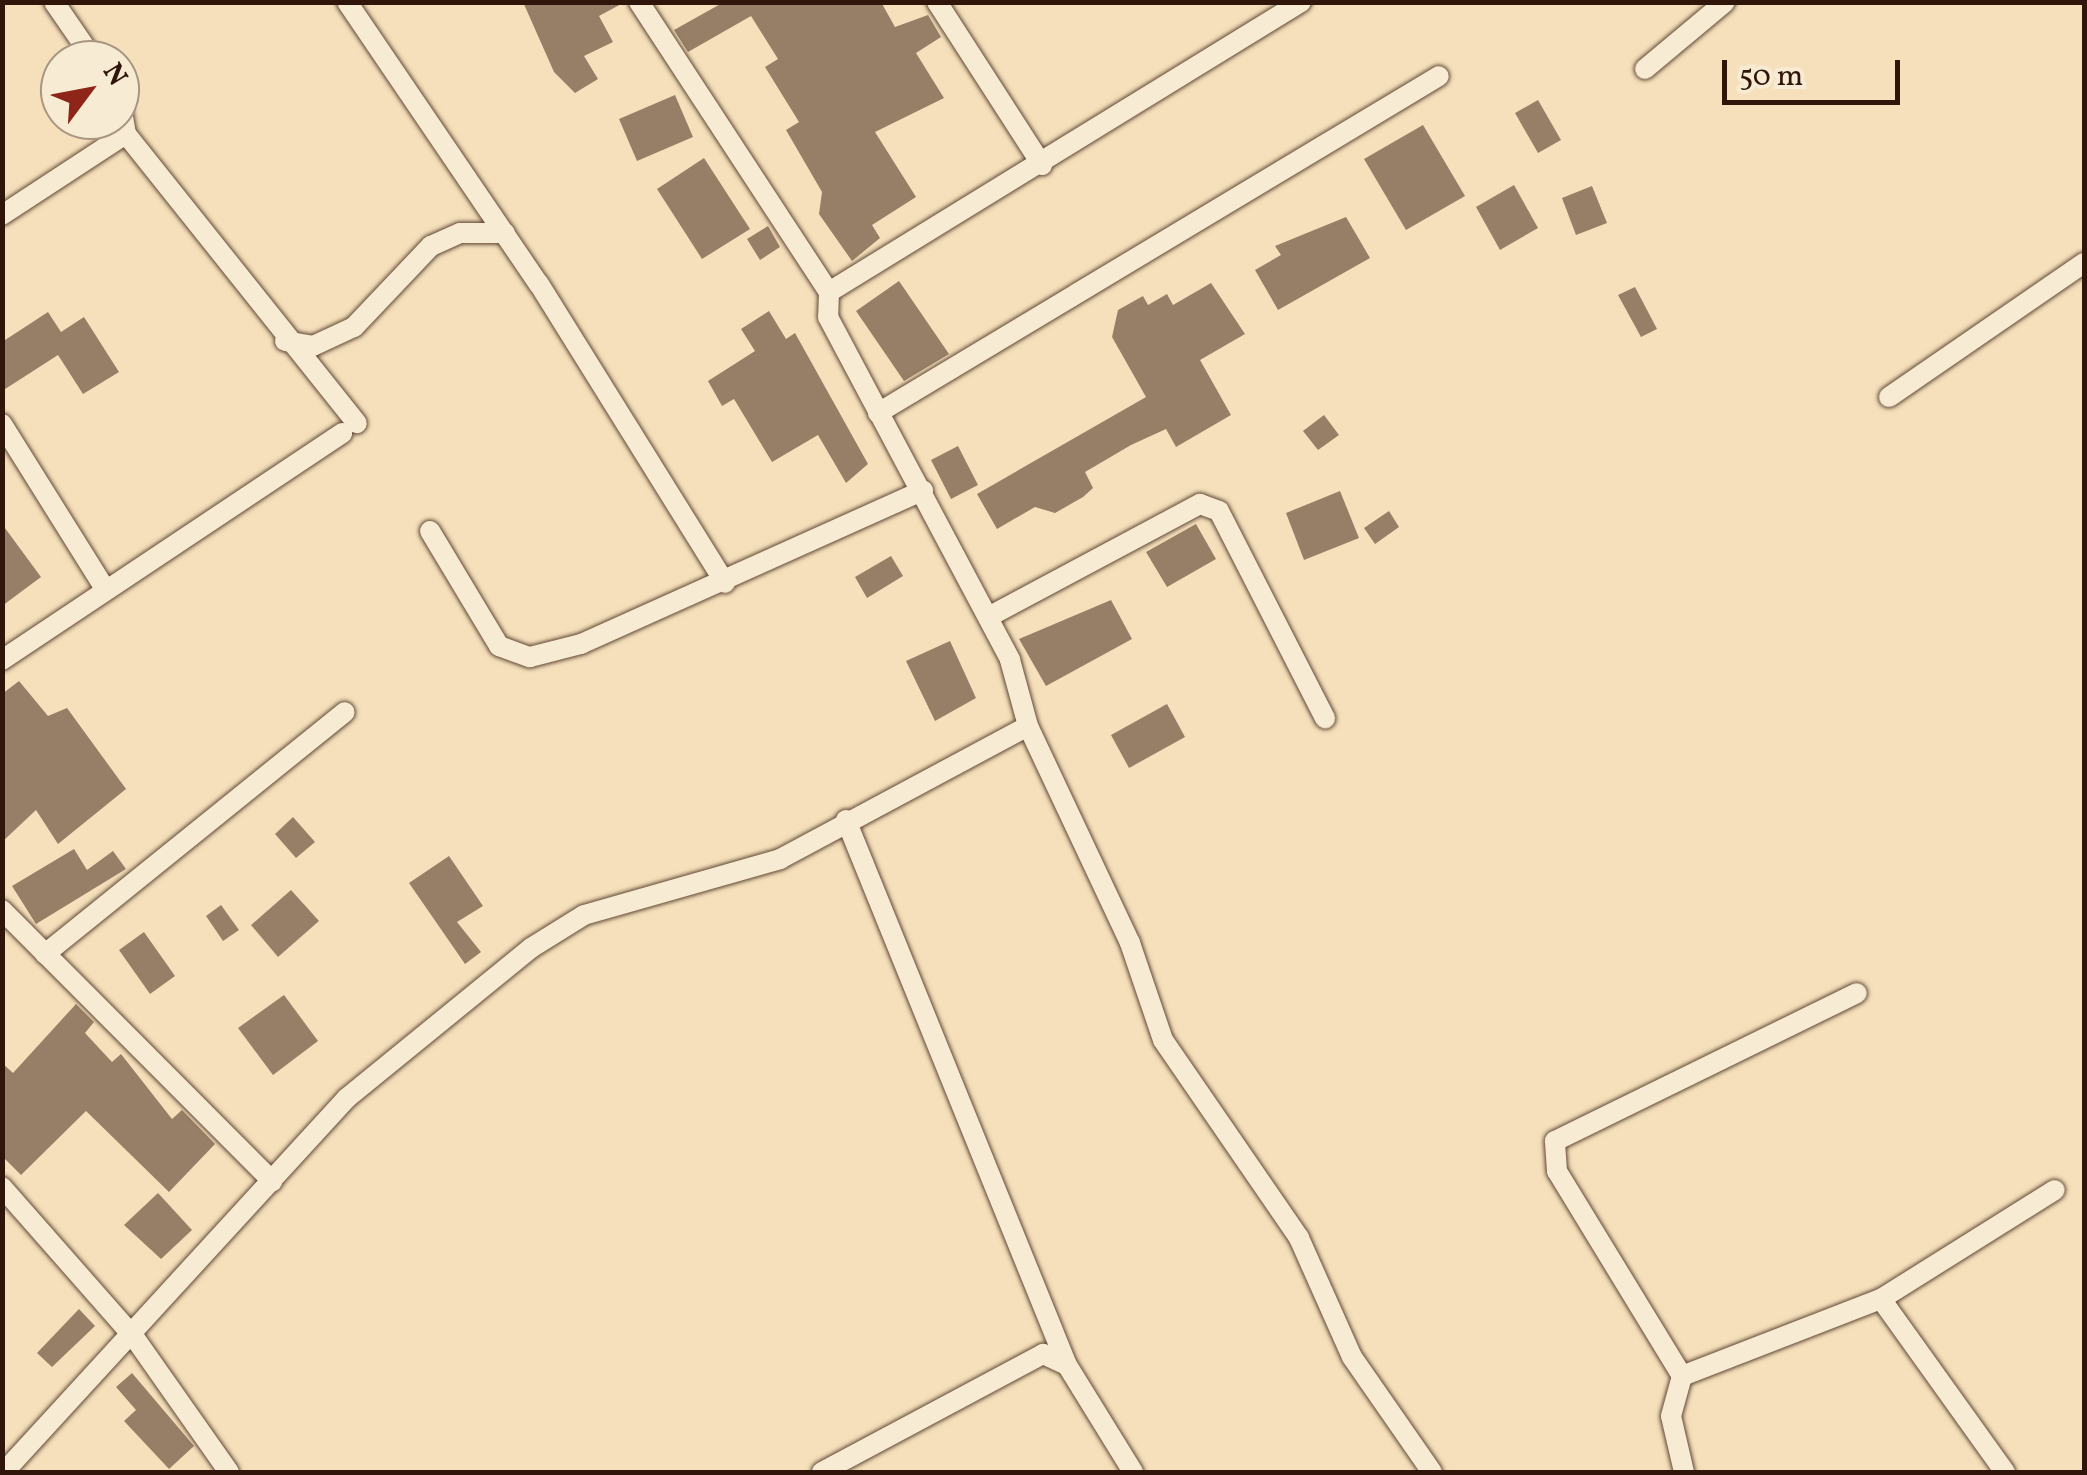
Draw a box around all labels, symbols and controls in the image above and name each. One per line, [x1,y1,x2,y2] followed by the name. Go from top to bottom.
[40,40,140,140] north arrow
[1727,40,1904,102] scale bar
[92,56,136,94] text: N
[1739,56,1803,98] text: 50 m

